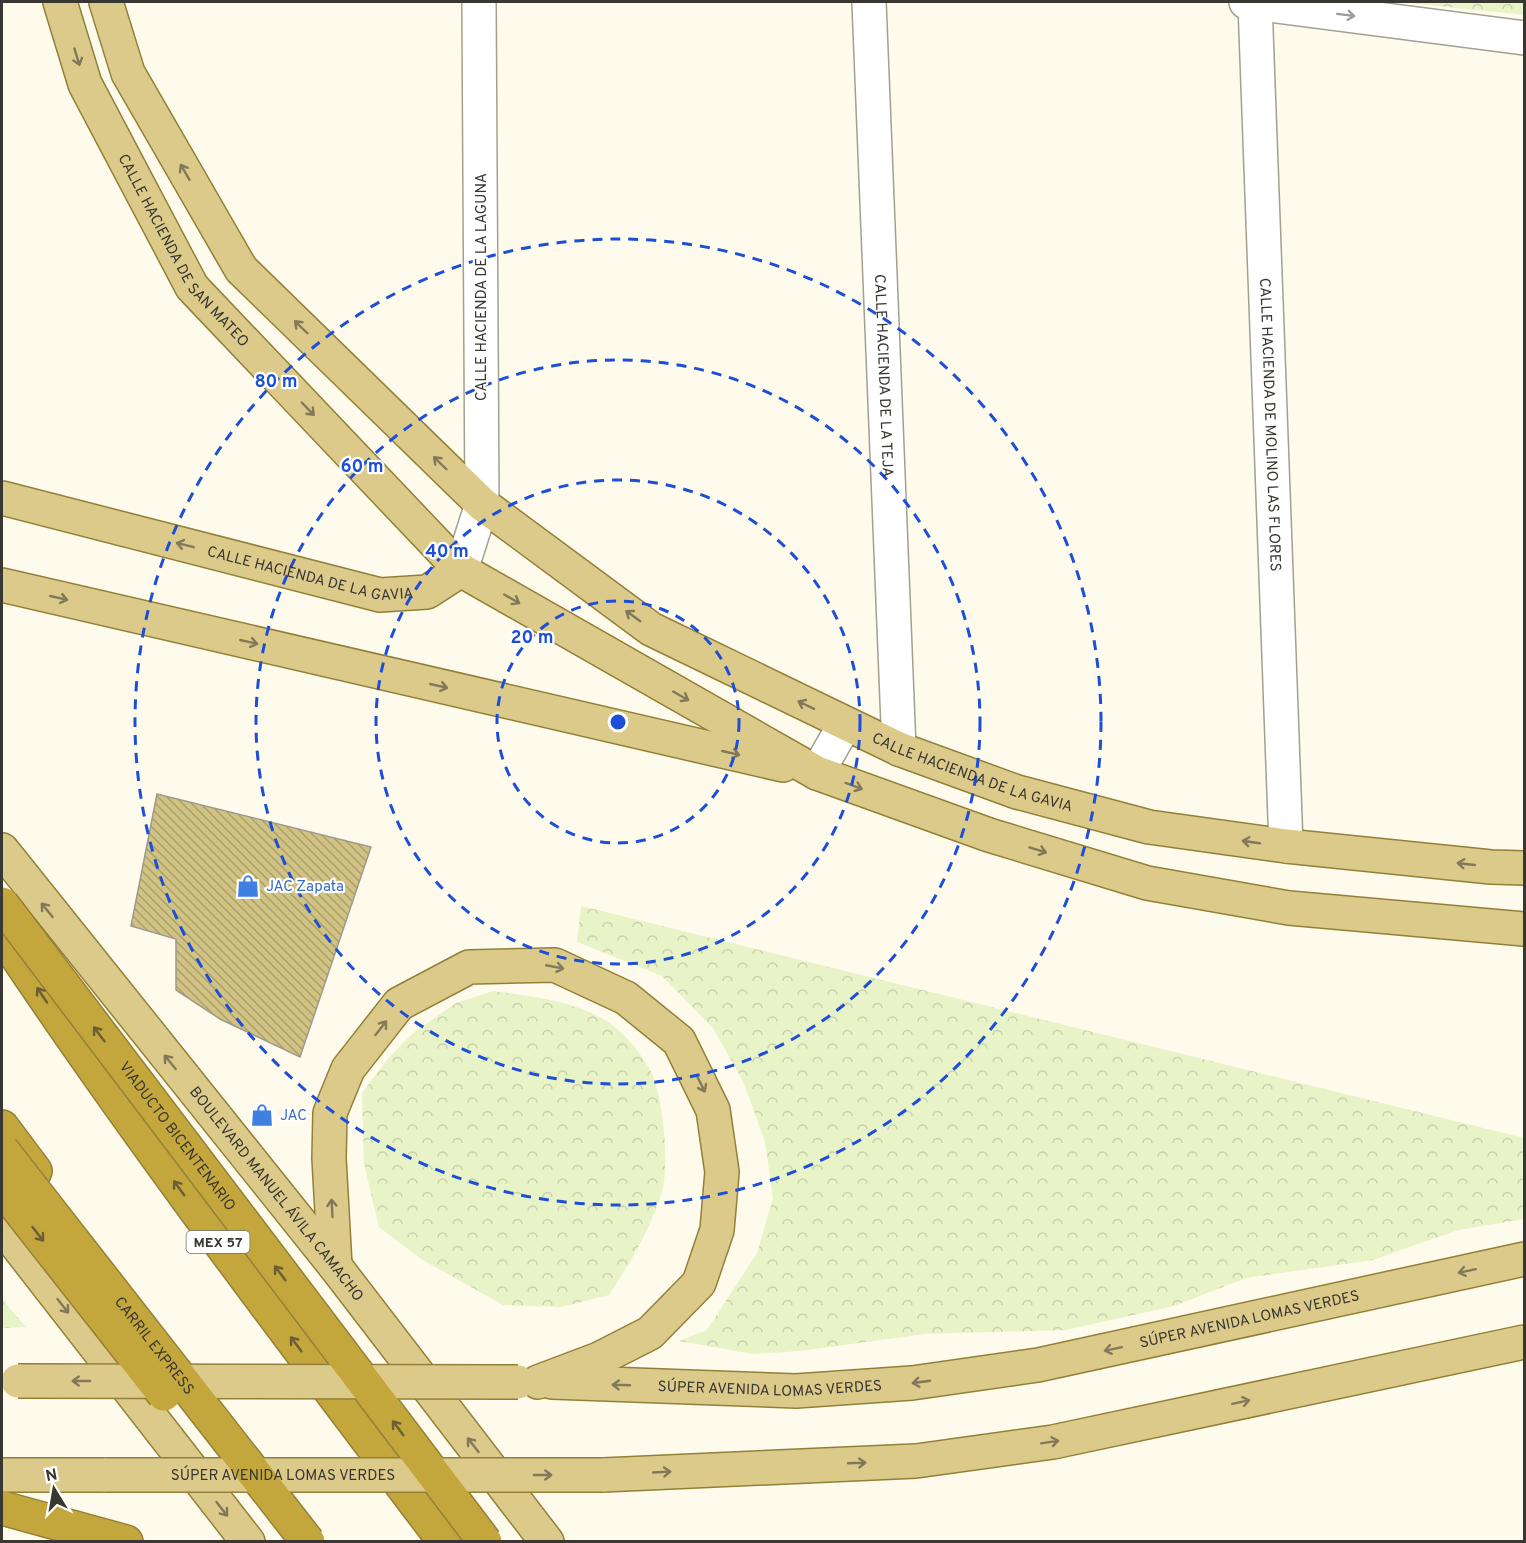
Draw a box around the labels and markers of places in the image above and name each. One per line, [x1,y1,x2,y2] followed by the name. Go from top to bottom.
[608,712,628,732] centre of rings
[235,873,261,899] shop icon: JAC Zapata
[266,878,344,897] place label: JAC Zapata
[249,1102,275,1128] shop icon: JAC
[280,1107,307,1126] place label: JAC

